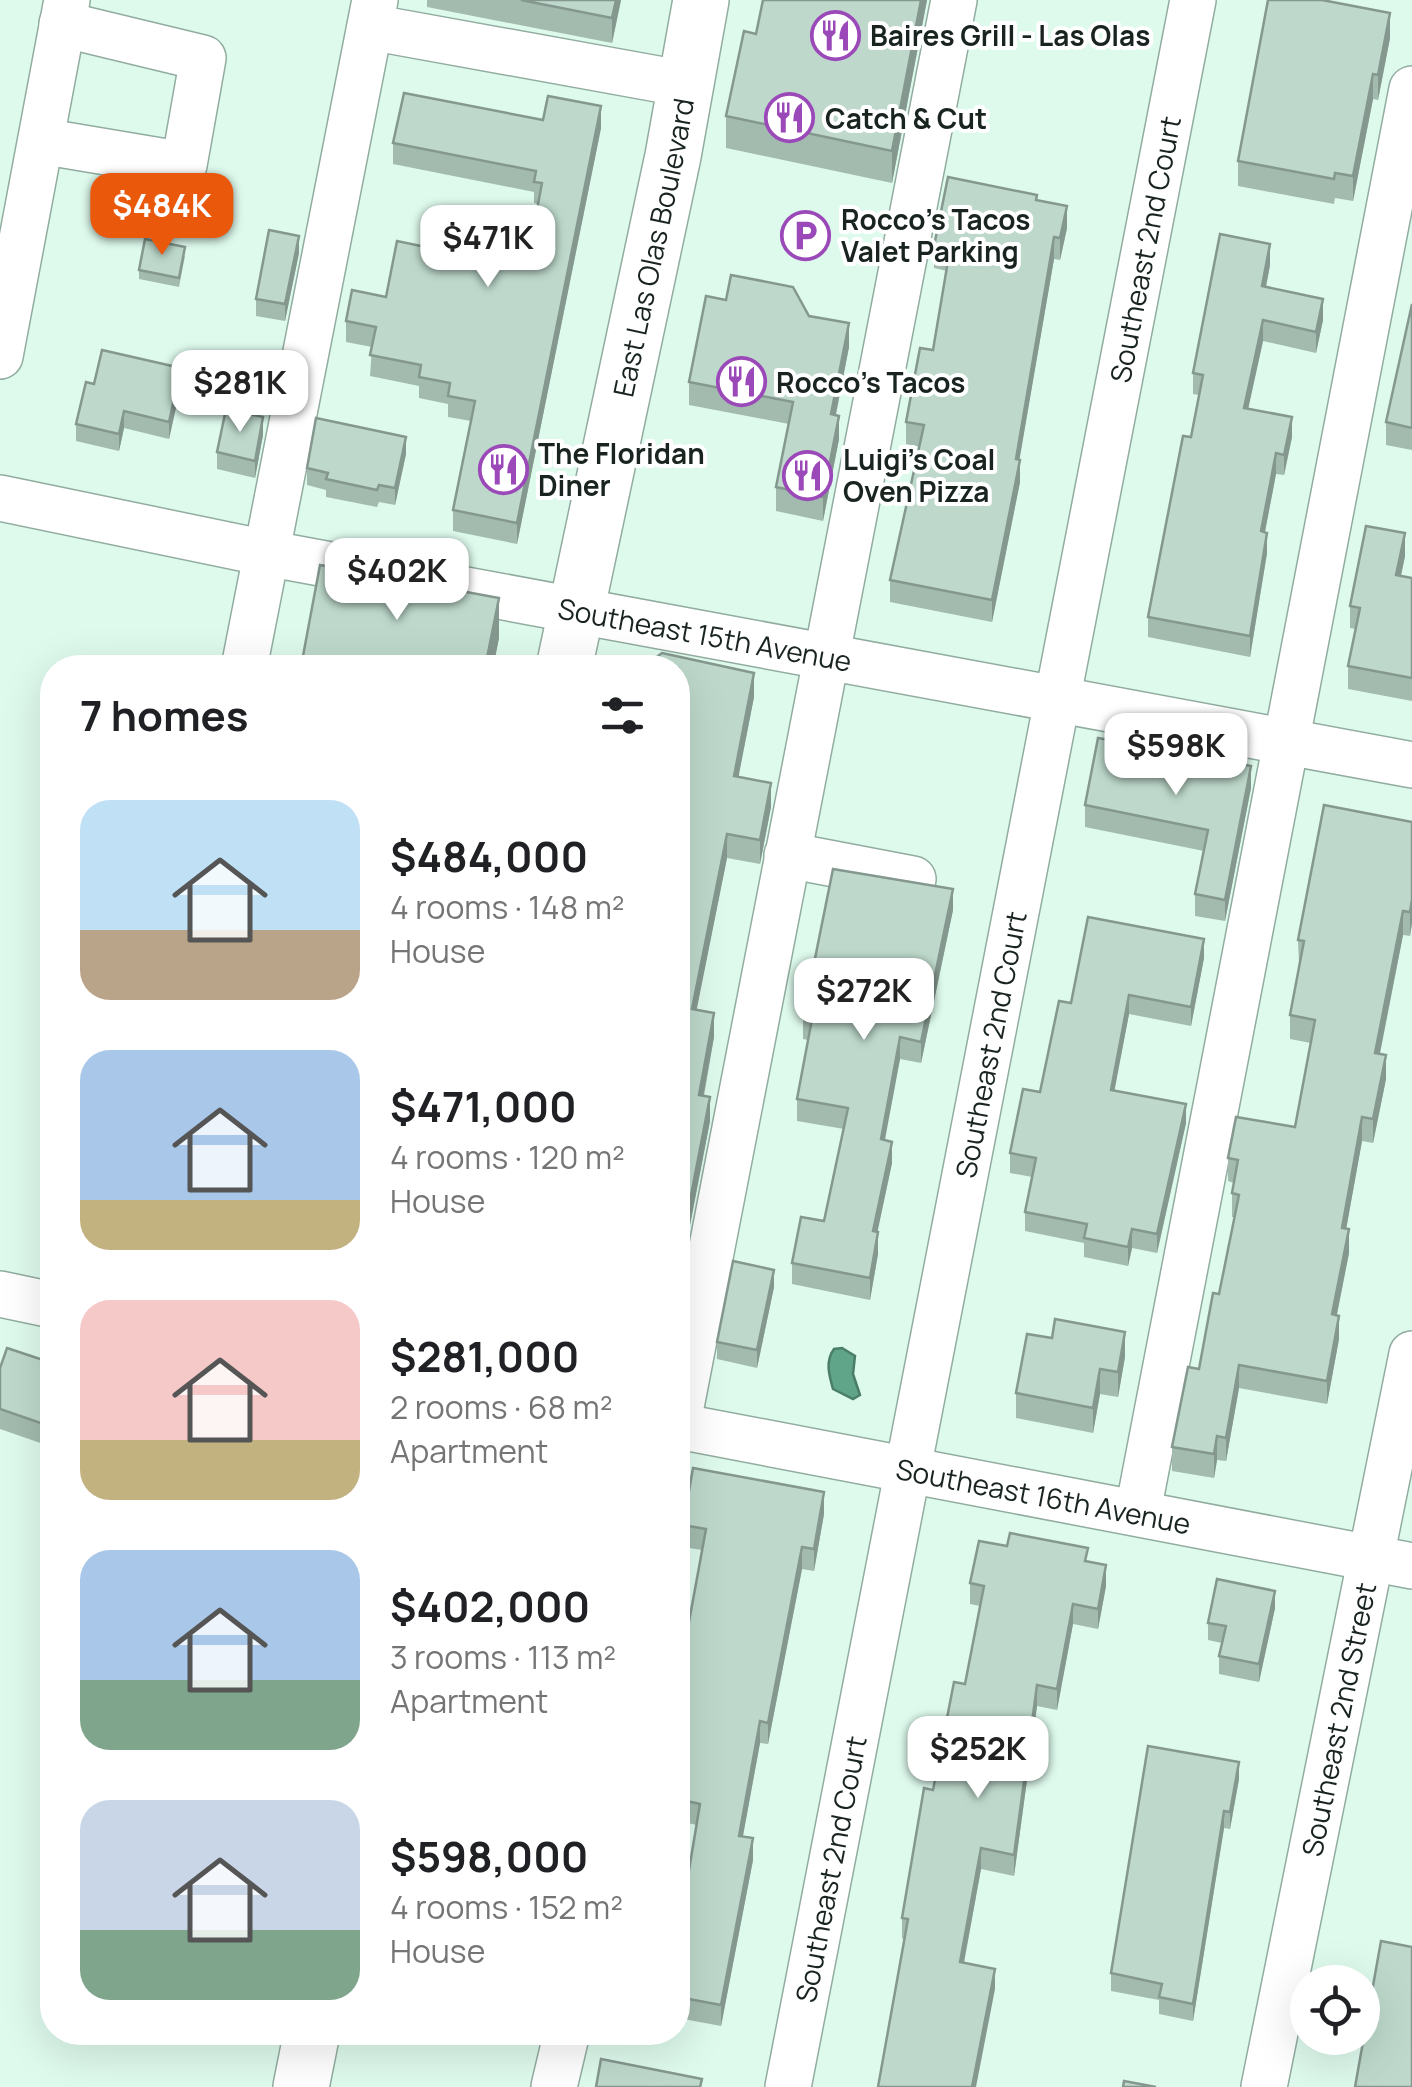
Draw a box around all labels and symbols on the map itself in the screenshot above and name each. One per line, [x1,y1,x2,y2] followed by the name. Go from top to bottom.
[809,9,861,61] restaurant icon: Baires Grill - Las Olas
[870,16,1150,54] place label: Baires Grill - Las Olas
[764,92,816,144] restaurant icon: Catch & Cut
[603,95,702,400] street label: East Las Olas Boulevard
[825,99,987,137] place label: Catch & Cut
[1100,113,1189,386] street label: Southeast 2nd Court
[92,173,232,258] pin: $484K
[841,200,1030,270] place label: Rocco's Tacos Valet Parking
[418,205,558,290] pin: $471K
[780,209,832,261] parking icon: Rocco's Tacos Valet Parking
[170,350,310,435] pin: $281K
[715,356,767,408] restaurant icon: Rocco's Tacos
[776,363,965,401] place label: Rocco's Tacos
[538,434,705,504] place label: The Floridan Diner
[843,440,995,510] place label: Luigi's Coal Oven Pizza
[477,443,529,495] restaurant icon: The Floridan Diner
[782,449,834,501] restaurant icon: Luigi's Coal Oven Pizza
[327,538,467,623] pin: $402K
[555,588,855,680] street label: Southeast 15th Avenue
[1106,713,1246,798] pin: $598K
[946,908,1035,1181] street label: Southeast 2nd Court
[794,958,934,1043] pin: $272K
[893,1449,1194,1542] street label: Southeast 16th Avenue
[1292,1579,1384,1860] street label: Southeast 2nd Street
[908,1716,1048,1801] pin: $252K
[786,1733,875,2006] street label: Southeast 2nd Court

